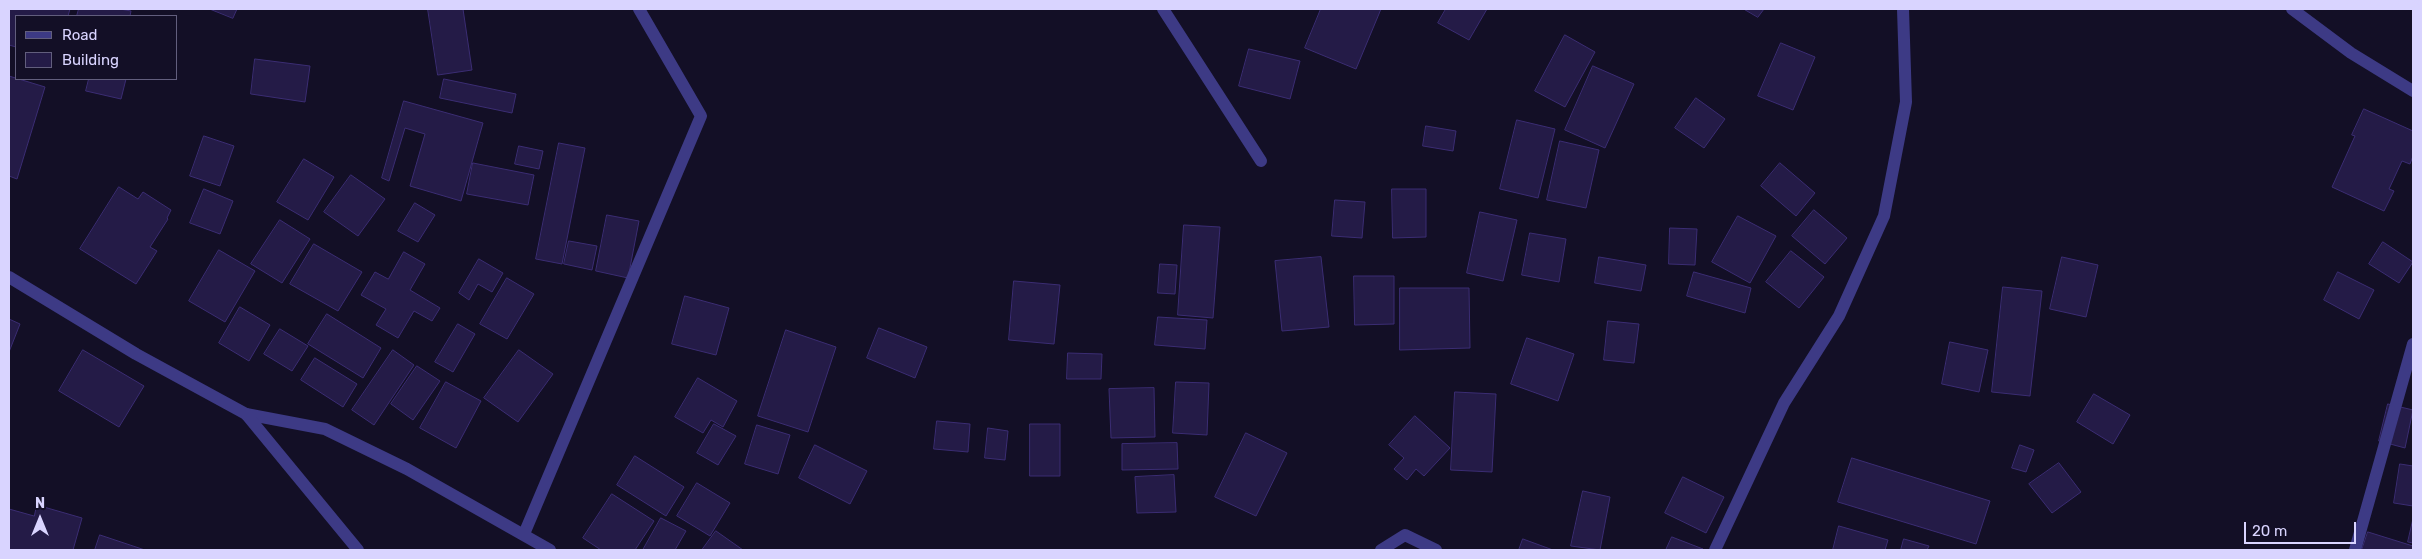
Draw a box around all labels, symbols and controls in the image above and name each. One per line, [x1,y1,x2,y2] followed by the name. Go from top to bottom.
[15,15,178,80] legend
[62,26,98,44] text: Road
[62,51,119,69] text: Building
[15,494,65,544] north arrow
[35,495,45,512] text: N
[2247,512,2360,544] scale bar
[2252,522,2287,540] text: 20 m

